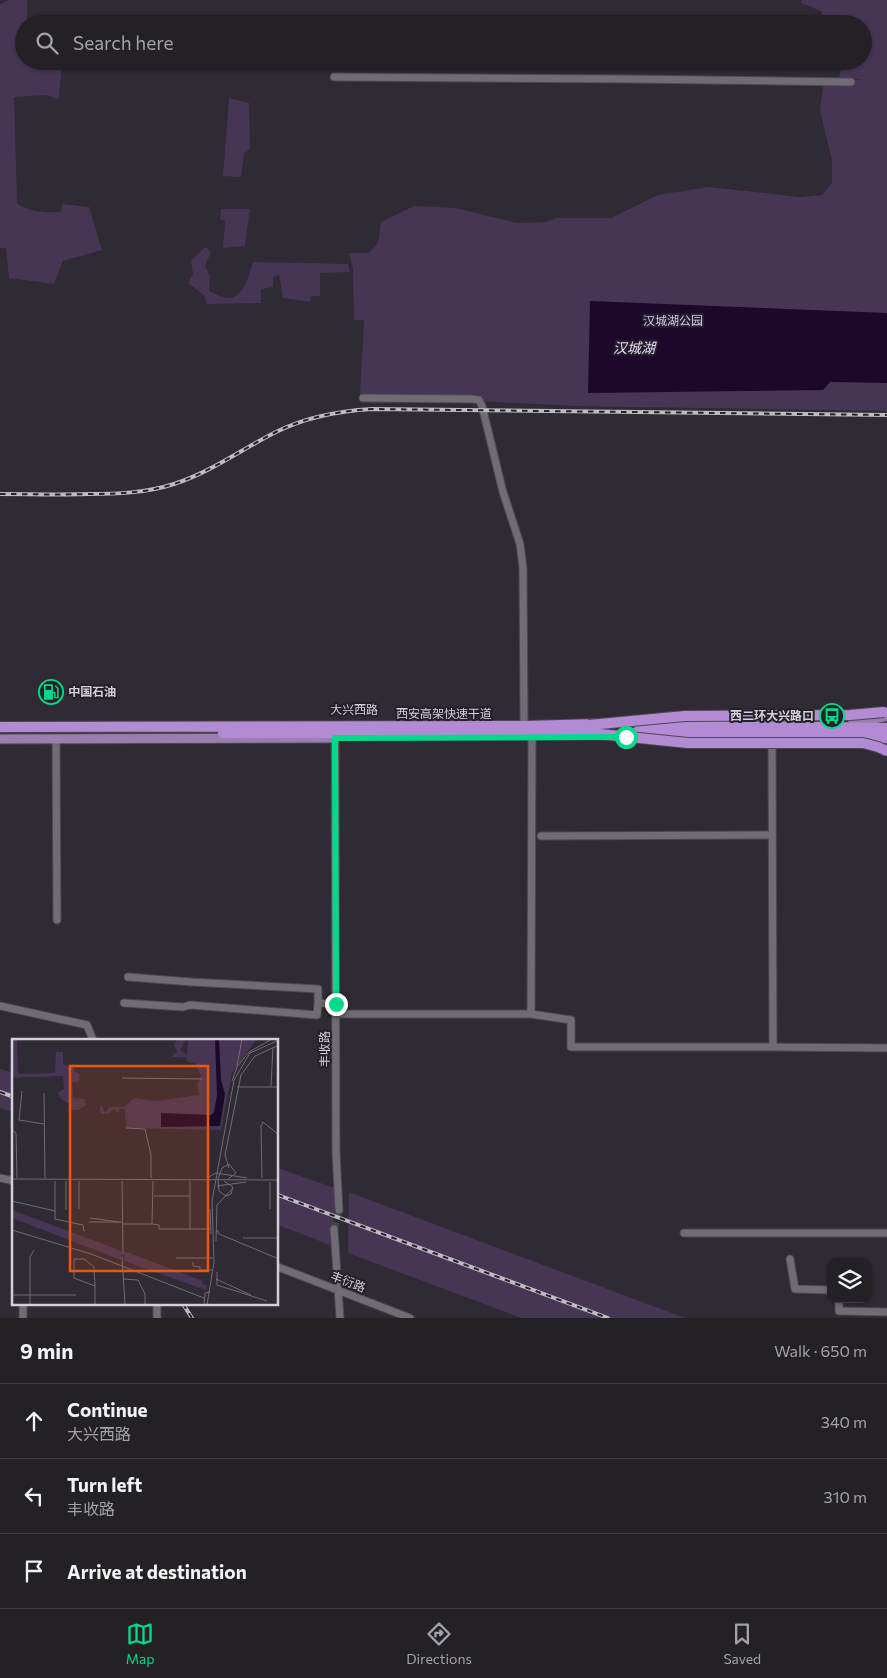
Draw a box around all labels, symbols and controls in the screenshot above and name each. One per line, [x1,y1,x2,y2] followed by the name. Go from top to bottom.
[15,15,872,70] search box
[33,29,61,57] icon: search
[73,31,173,54] text: Search here
[643,313,703,327] park label: 汉城湖公园
[613,339,657,356] water label: 汉城湖
[38,679,64,705] fuel station icon: 中国石油
[68,684,116,698] place label: 中国石油
[330,702,378,716] street label: 大兴西路
[819,703,845,729] bus stop icon: 西二环大兴路口
[396,706,492,720] street label: 西安高架快速干道
[730,708,814,722] place label: 西二环大兴路口
[615,726,638,749] route start
[325,993,348,1016] route end
[317,1031,331,1067] street label: 丰收路
[12,1039,279,1306] inset map
[827,1258,872,1303] map controls
[827,1258,872,1303] button: layers
[329,1268,368,1294] street label: 丰衍路
[20,1338,73,1363] text: 9 min
[774,1341,867,1360] text: Walk · 650 m
[67,1398,147,1421] text: Continue
[20,1407,48,1435] icon: ahead
[821,1412,867,1431] text: 340 m
[67,1424,131,1443] text: 大兴西路
[67,1473,142,1496] text: Turn left
[20,1482,48,1510] icon: left
[824,1487,867,1506] text: 310 m
[67,1499,115,1518] text: 丰收路
[20,1557,48,1585] icon: arrive
[67,1560,247,1583] text: Arrive at destination
[126,1620,155,1667] tab: Map
[406,1620,472,1667] tab: Directions
[723,1620,761,1667] tab: Saved

